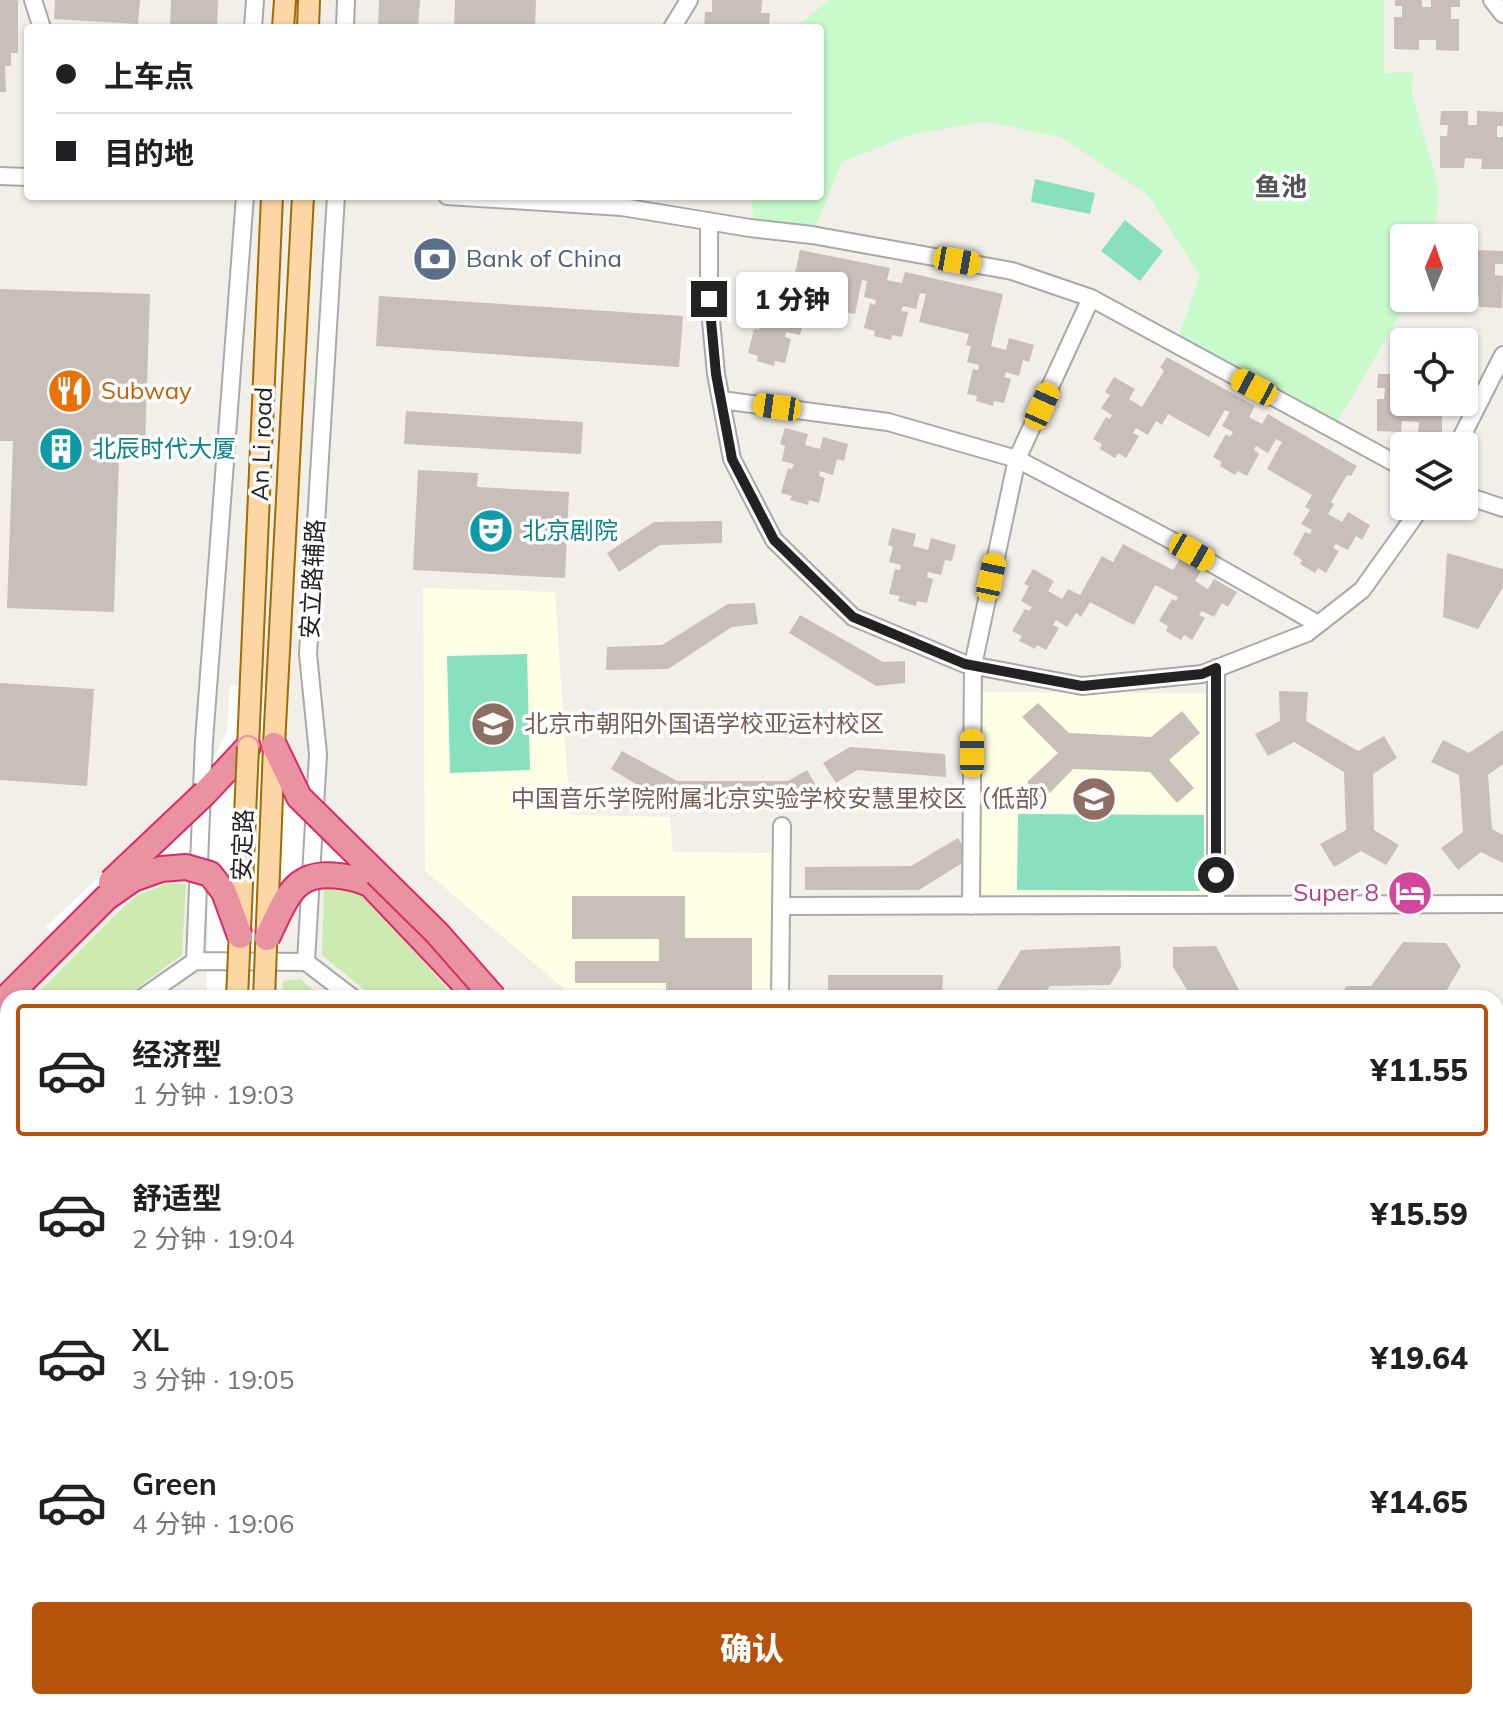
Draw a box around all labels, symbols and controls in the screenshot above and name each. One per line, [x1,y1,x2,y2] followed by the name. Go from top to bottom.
[104,57,194,95] text: 上车点
[104,134,194,172] text: 目的地
[1255,170,1307,203] district label: 鱼池
[1390,224,1478,312] north arrow
[1390,224,1478,520] map controls
[411,235,459,283] bank icon: Bank of China
[466,243,622,273] place label: Bank of China
[931,245,983,277] car
[737,271,849,327] callout: 1 分钟
[691,281,727,317] route end
[755,283,829,316] text: 1 分钟
[1390,328,1478,416] button: locate
[1227,365,1281,409] car
[46,367,94,415] restaurant icon: Subway
[101,375,192,405] place label: Subway
[1021,379,1063,433] car
[244,386,278,502] street label: An Li road
[752,392,802,422] car
[37,425,85,473] building icon: 北辰时代大厦
[1390,432,1478,520] button: layers
[92,433,236,463] place label: 北辰时代大厦
[467,507,515,555] theatre icon: 北京剧院
[522,515,618,545] place label: 北京剧院
[294,518,330,640] street label: 安立路辅路
[1165,530,1219,574] car
[974,551,1008,603] car
[469,700,517,748] school or university icon: 北京市朝阳外国语学校亚运村校区
[524,708,884,738] place label: 北京市朝阳外国语学校亚运村校区
[960,729,984,777] car
[1070,775,1118,823] school or university icon: 中国音乐学院附属北京实验学校安慧里校区（低部）
[511,783,1063,813] place label: 中国音乐学院附属北京实验学校安慧里校区（低部）
[226,808,258,881] street label: 安定路
[1198,857,1234,893] route start
[1386,869,1434,917] hotel icon: Super 8
[1293,877,1379,907] place label: Super 8
[36,1034,108,1106] icon: car
[132,1035,222,1073] text: 经济型
[1370,1051,1468,1089] text: ¥11.55
[132,1078,294,1111] text: 1 分钟 · 19:03
[36,1178,108,1250] icon: car
[132,1179,222,1217] text: 舒适型
[1370,1195,1468,1233] text: ¥15.59
[132,1222,294,1255] text: 2 分钟 · 19:04
[132,1321,169,1359] text: XL
[36,1322,108,1394] icon: car
[1370,1339,1468,1377] text: ¥19.64
[132,1363,294,1396] text: 3 分钟 · 19:05
[132,1465,217,1503] text: Green
[36,1466,108,1538] icon: car
[1370,1483,1468,1521] text: ¥14.65
[132,1507,294,1540] text: 4 分钟 · 19:06
[32,1602,1472,1694] button: 确认

